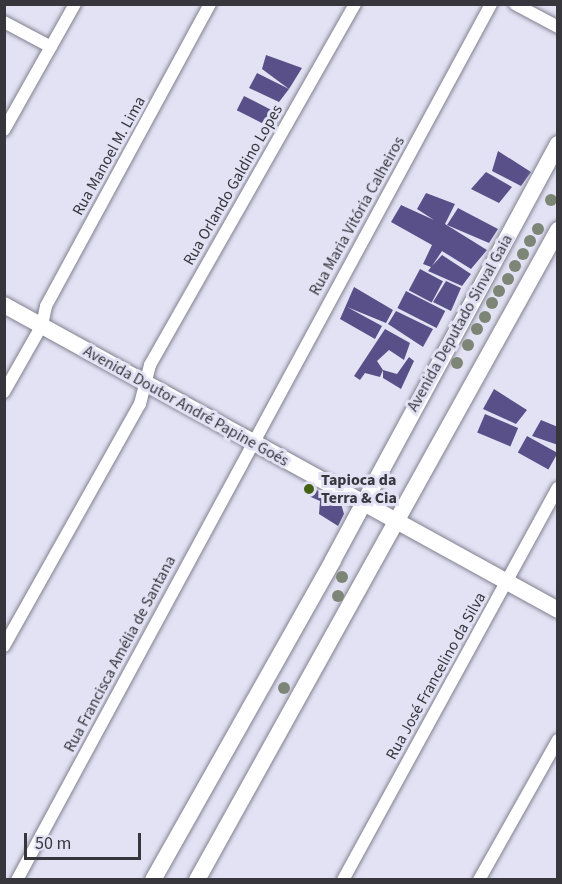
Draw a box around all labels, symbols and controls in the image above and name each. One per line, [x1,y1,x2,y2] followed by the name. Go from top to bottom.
[68,93,150,219] street label: Rua Manoel M. Lima
[179,101,287,269] street label: Rua Orlando Galdino Lopes
[305,133,409,299] street label: Rua Maria Vitória Calheiros
[403,231,517,415] street label: Avenida Deputado Sinval Gaia
[80,341,292,471] street label: Avenida Doutor André Papine Goés
[321,470,397,508] place label: Tapioca da Terra & Cia
[302,482,316,496] marker: Tapioca da Terra & Cia
[60,553,180,755] street label: Rua Francisca Amélia de Santana
[382,589,490,763] street label: Rua José Francelino da Silva
[27,821,144,859] scale bar
[35,831,71,856] text: 50 m

